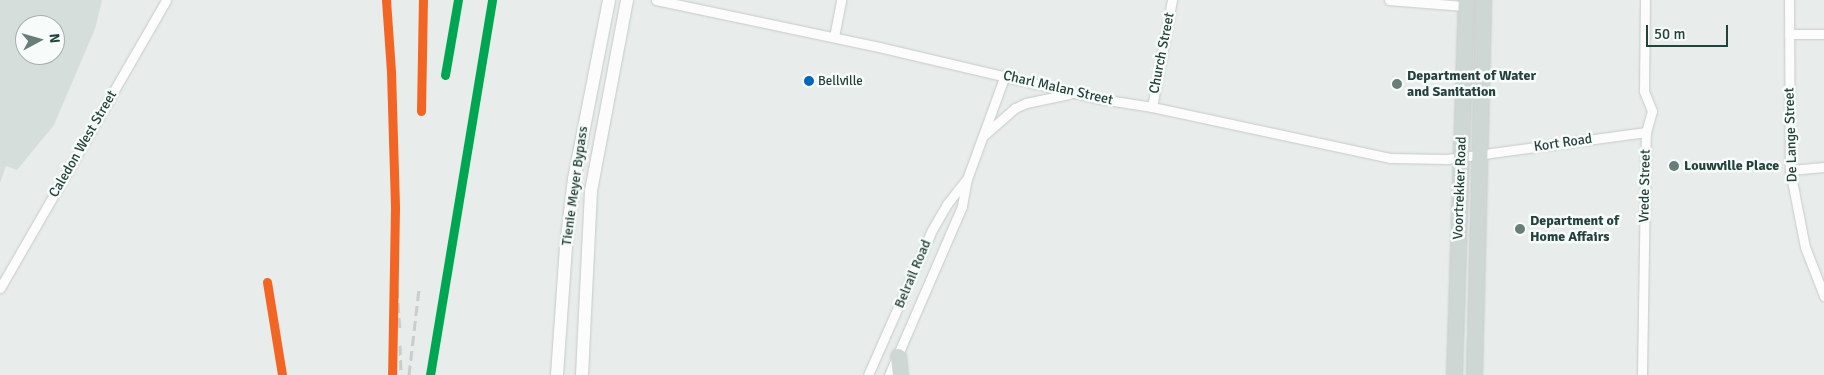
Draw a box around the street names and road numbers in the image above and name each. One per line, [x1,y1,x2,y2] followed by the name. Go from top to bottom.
[1146,11,1178,95] street label: Church Street
[1001,67,1115,109] street label: Charl Malan Street
[46,87,120,201] street label: Caledon West Street
[1781,87,1801,183] street label: De Lange Street
[558,125,592,247] street label: Tienie Meyer Bypass
[1533,131,1593,155] street label: Kort Road
[1450,136,1470,240] street label: Voortrekker Road
[1636,149,1654,223] street label: Vrede Street
[891,237,935,311] street label: Belrail Road

